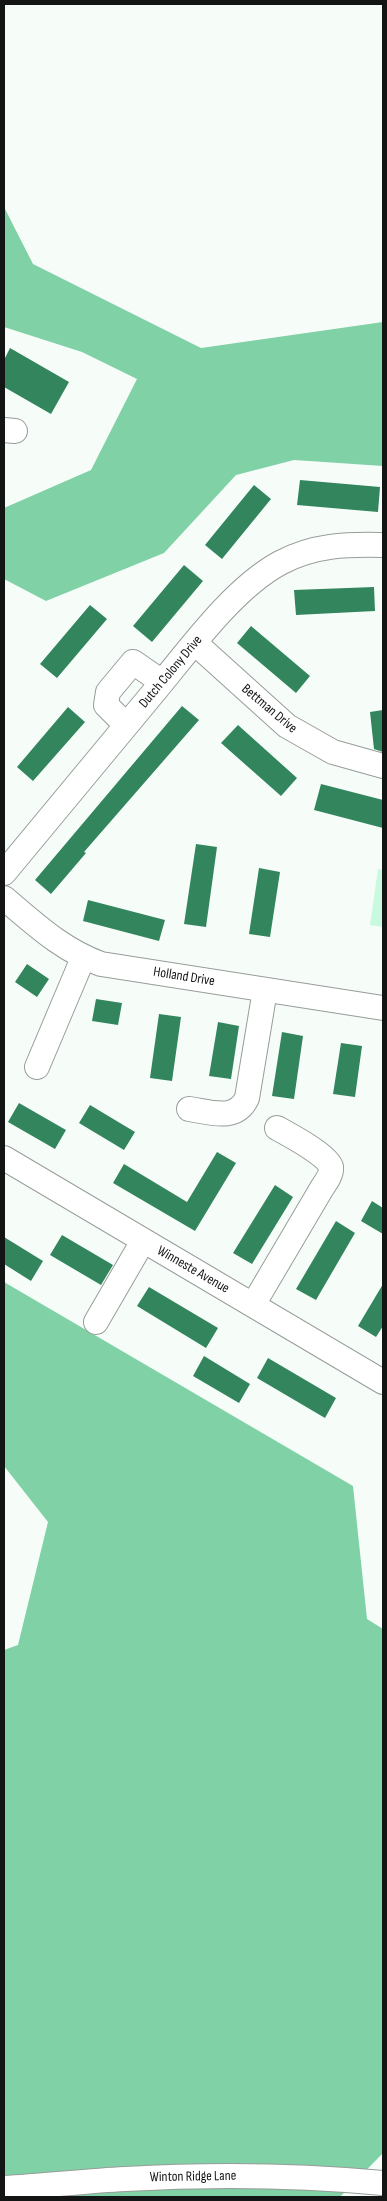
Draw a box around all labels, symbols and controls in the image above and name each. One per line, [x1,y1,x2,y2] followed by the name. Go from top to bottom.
[136,632,206,712] street label: Dutch Colony Drive
[238,681,300,737] street label: Bettman Drive
[152,964,216,990] street label: Holland Drive
[154,1243,232,1297] street label: Winneste Avenue
[150,2168,236,2186] street label: Winton Ridge Lane

